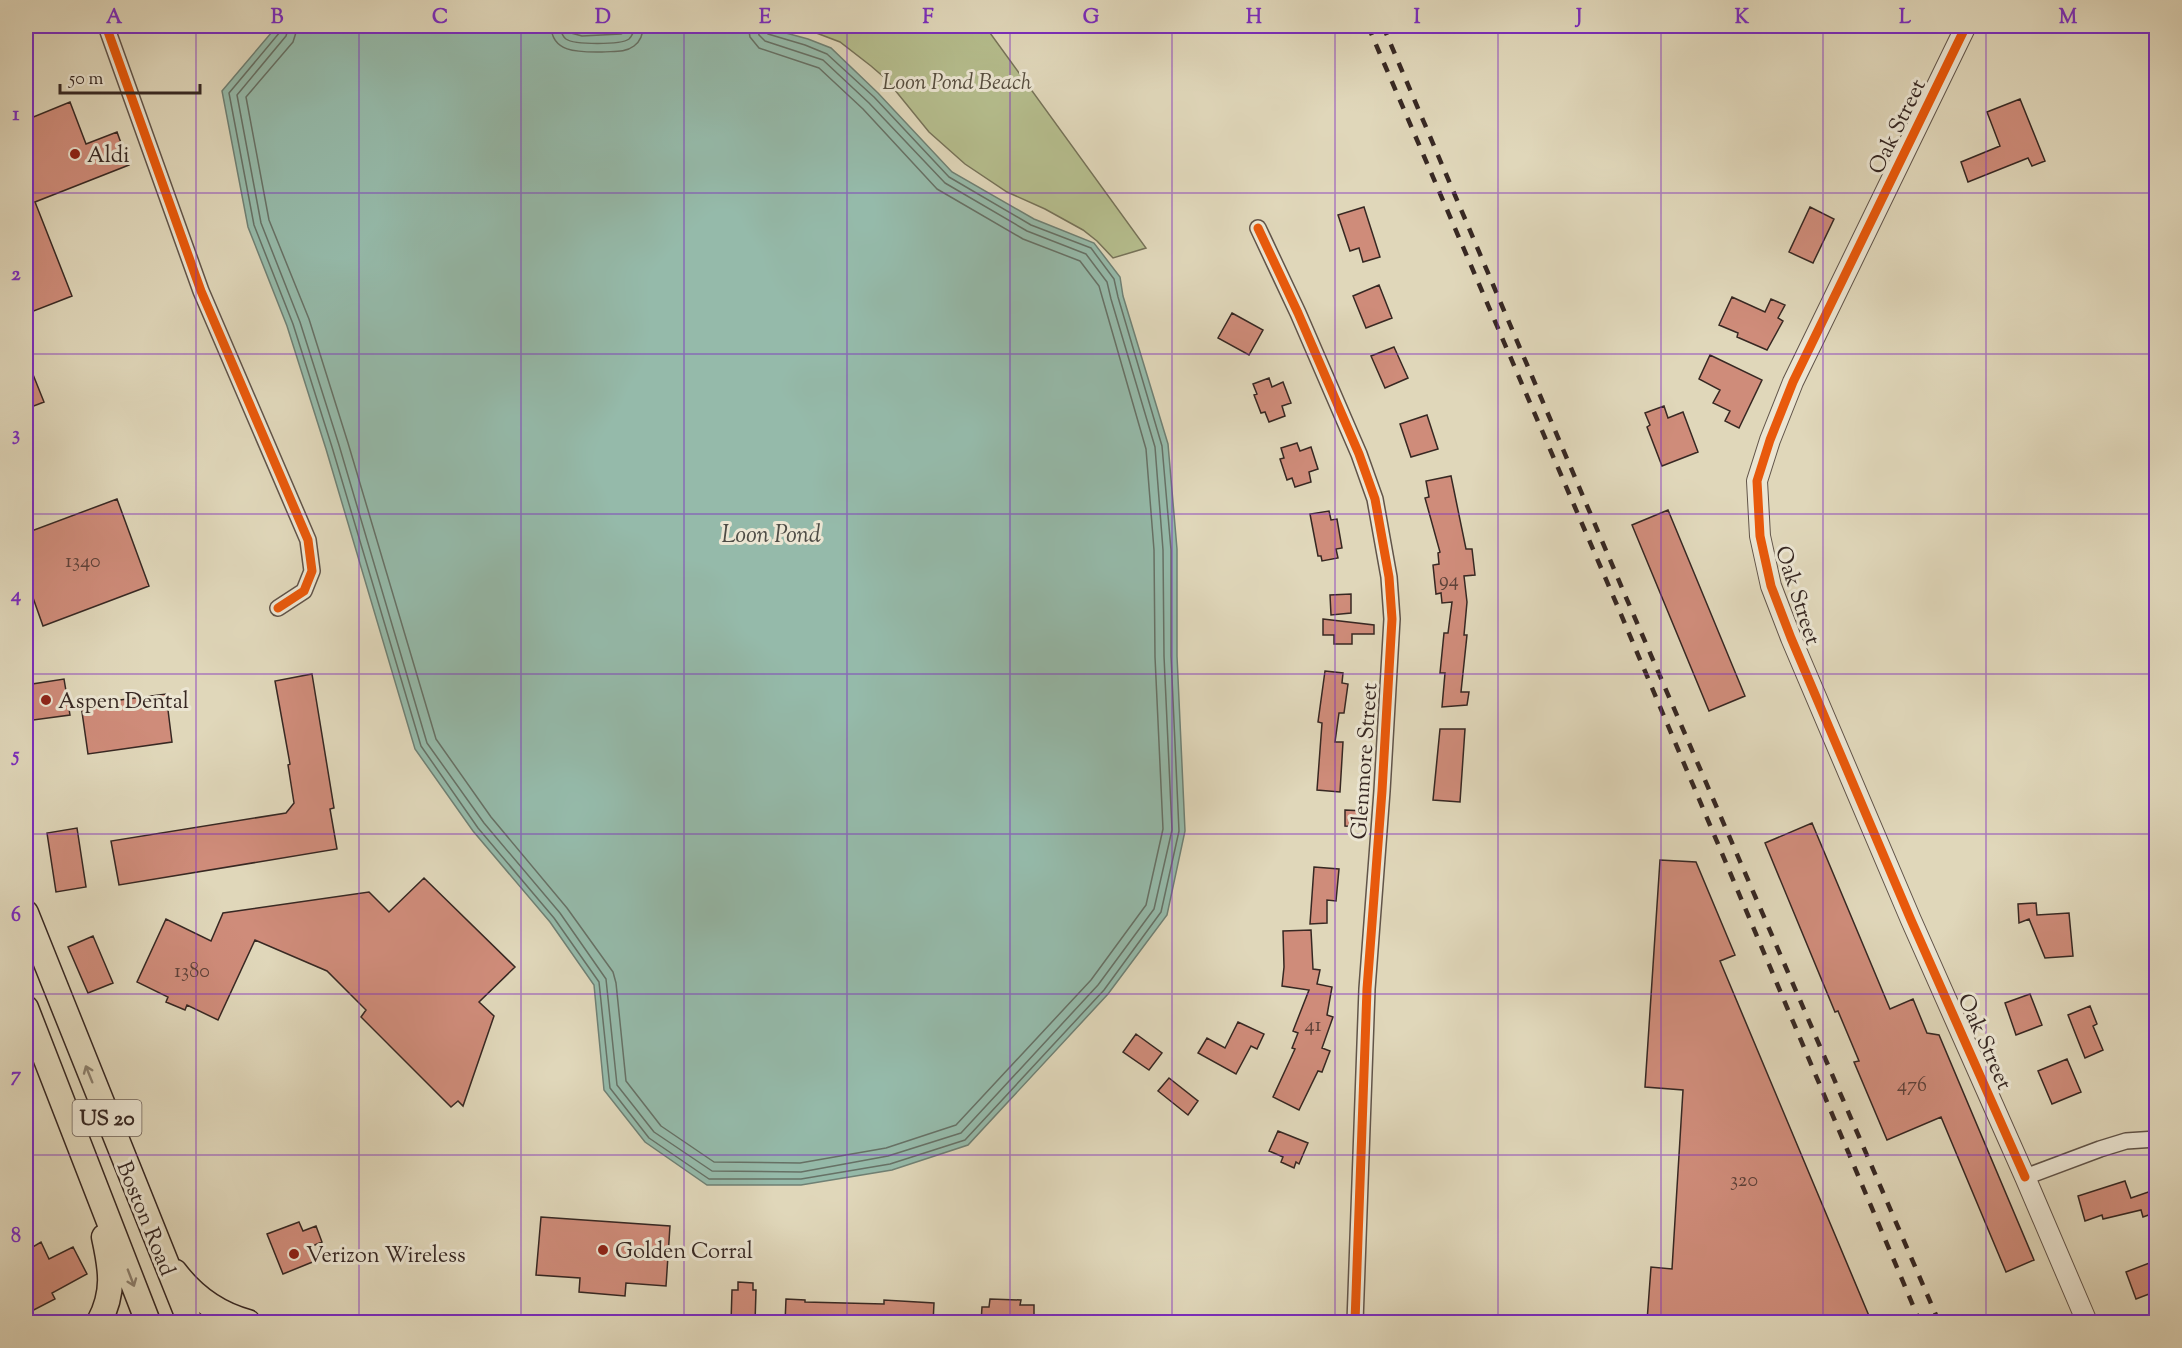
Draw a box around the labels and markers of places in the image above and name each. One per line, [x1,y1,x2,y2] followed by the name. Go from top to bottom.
[87,141,129,173] place label: Aldi
[68,147,82,161] marker: Aldi
[58,687,189,719] place label: Aspen Dental
[39,693,53,707] marker: Aspen Dental
[615,1237,753,1269] place label: Golden Corral
[306,1241,466,1273] place label: Verizon Wireless
[596,1243,610,1257] marker: Golden Corral
[287,1247,301,1261] marker: Verizon Wireless

